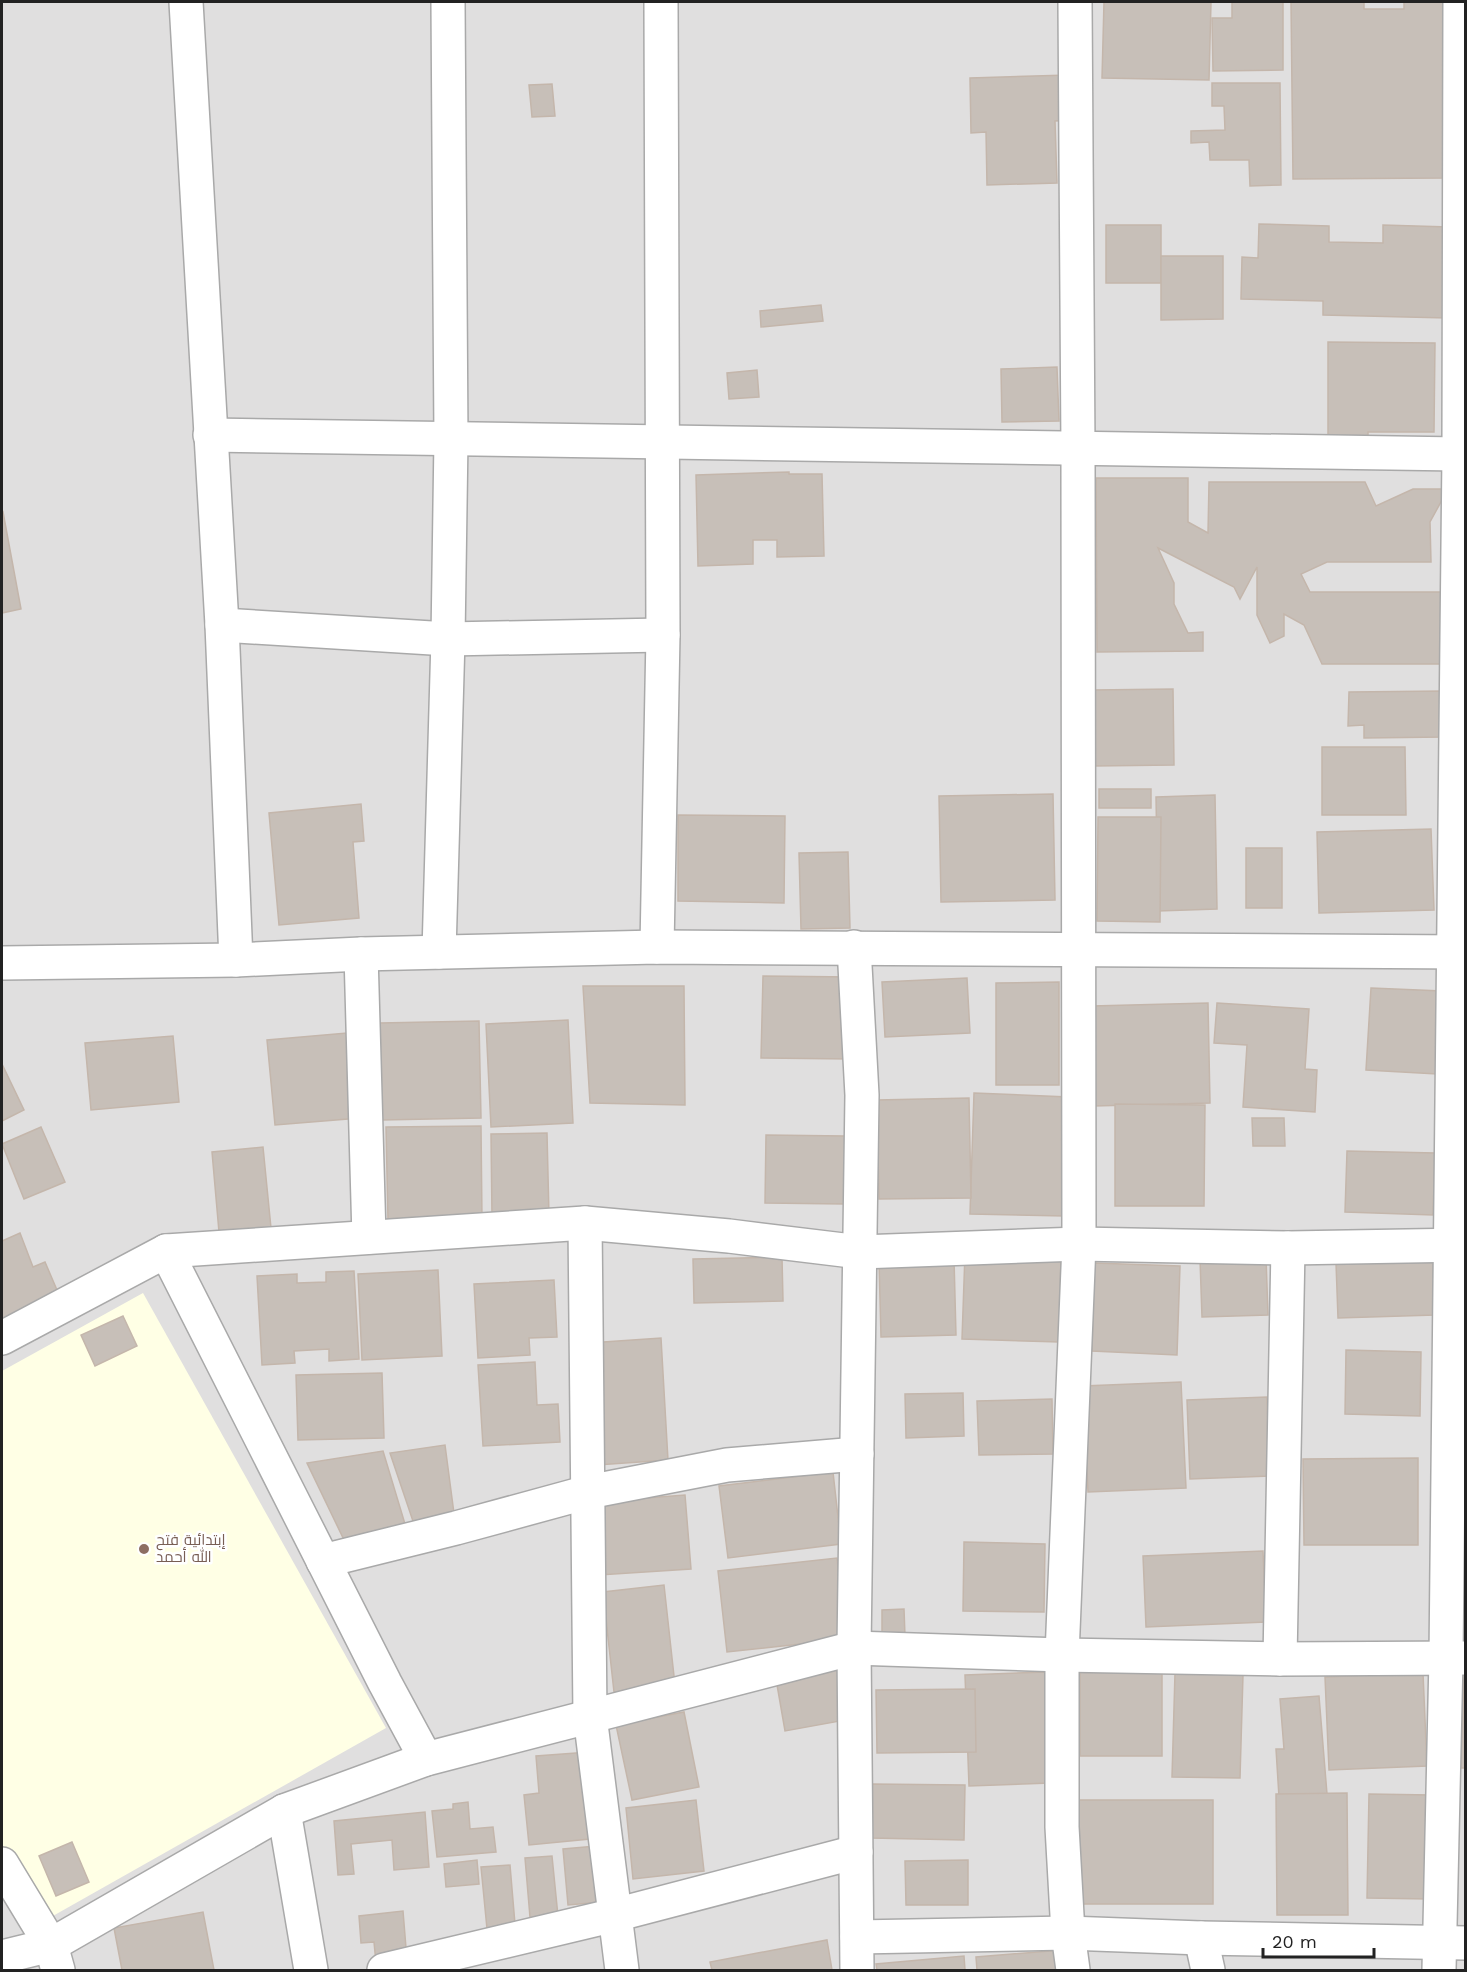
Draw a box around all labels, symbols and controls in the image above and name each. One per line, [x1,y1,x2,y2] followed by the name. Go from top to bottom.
[156,1531,226,1566] place label: إبتدائية فتح الله أحمد
[137,1542,151,1556] marker: إبتدائية فتح الله أحمد
[1263,1921,1374,1959] scale bar
[1272,1931,1317,1952] text: 20 m

